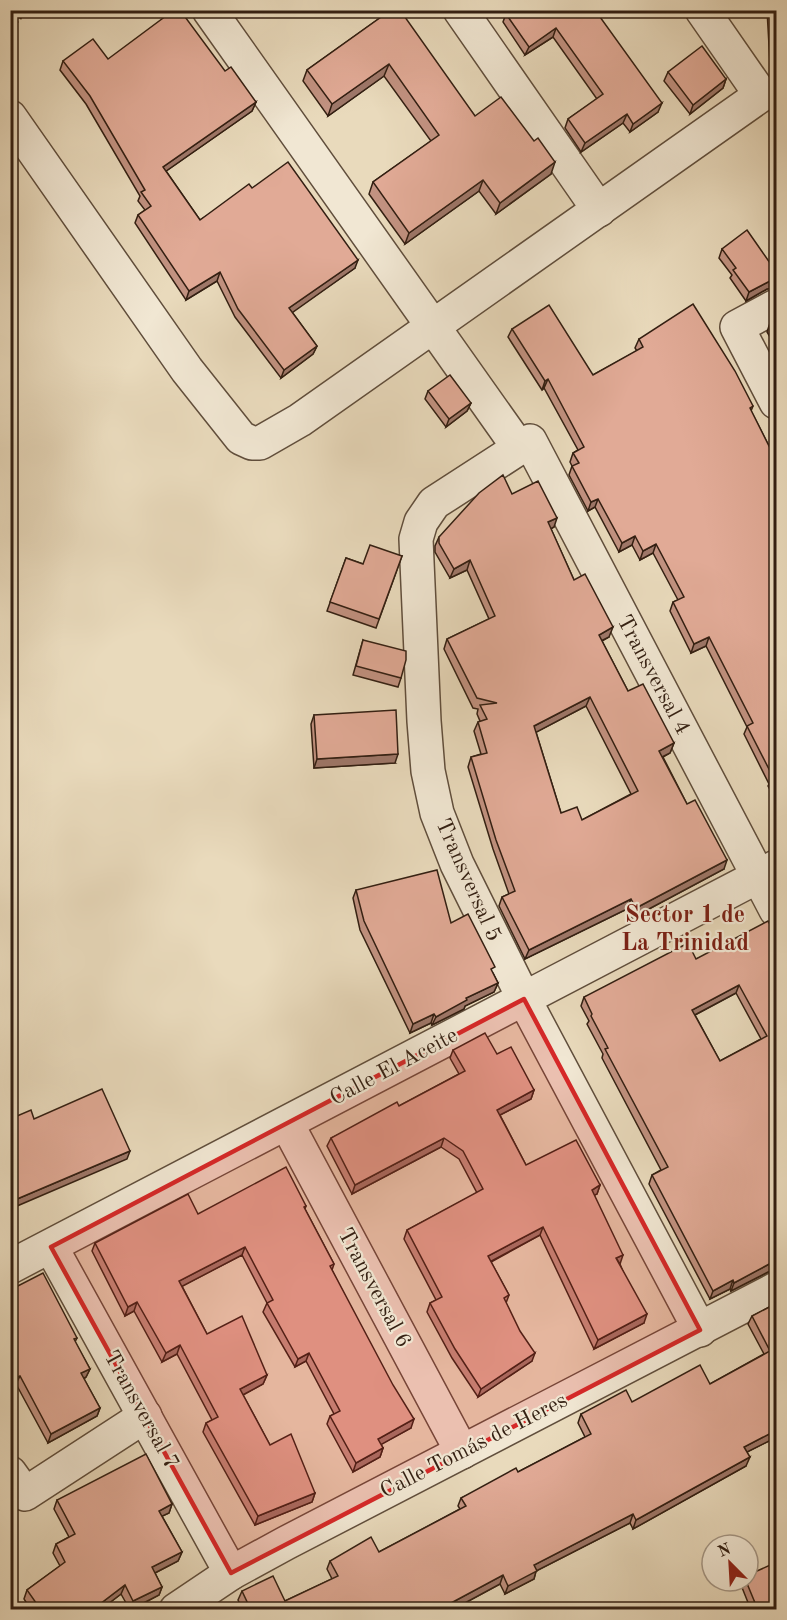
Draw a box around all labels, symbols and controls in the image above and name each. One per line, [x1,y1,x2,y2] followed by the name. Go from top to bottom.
[612,612,694,738] street label: Transversal 4
[431,815,505,945] street label: Transversal 5
[621,904,749,956] district label: Sector 1 de La Trinidad
[326,1024,462,1110] street label: Calle El Aceite
[333,1225,415,1351] street label: Transversal 6
[99,1347,183,1473] street label: Transversal 7
[377,1389,571,1503] street label: Calle Tomás de Heres
[700,1533,760,1593] north arrow
[716,1541,734,1561] text: N

